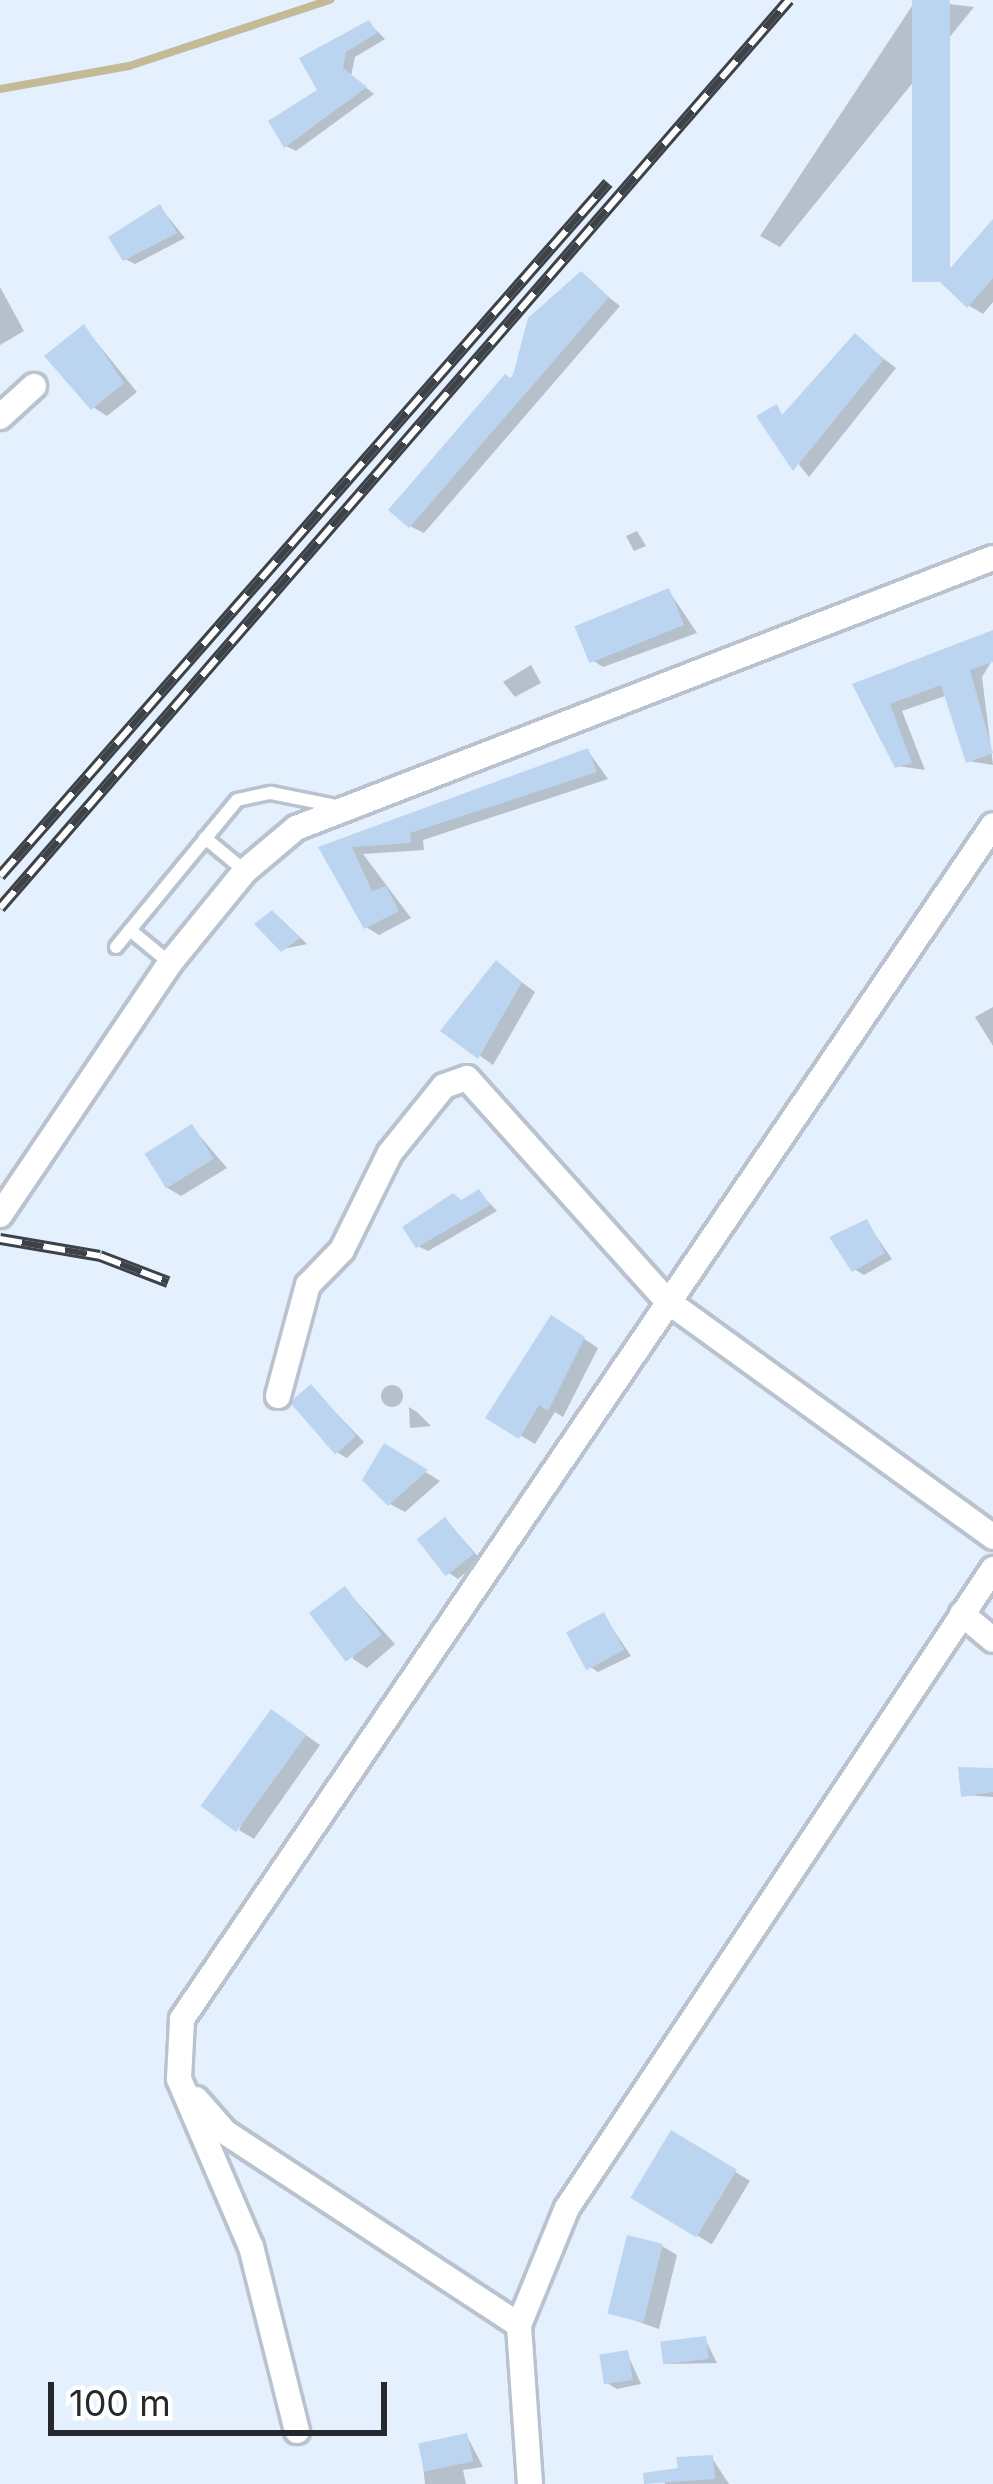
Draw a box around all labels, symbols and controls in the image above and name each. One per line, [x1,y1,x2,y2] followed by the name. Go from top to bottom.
[54,2358,393,2432] scale bar
[69,2381,171,2425] text: 100 m

